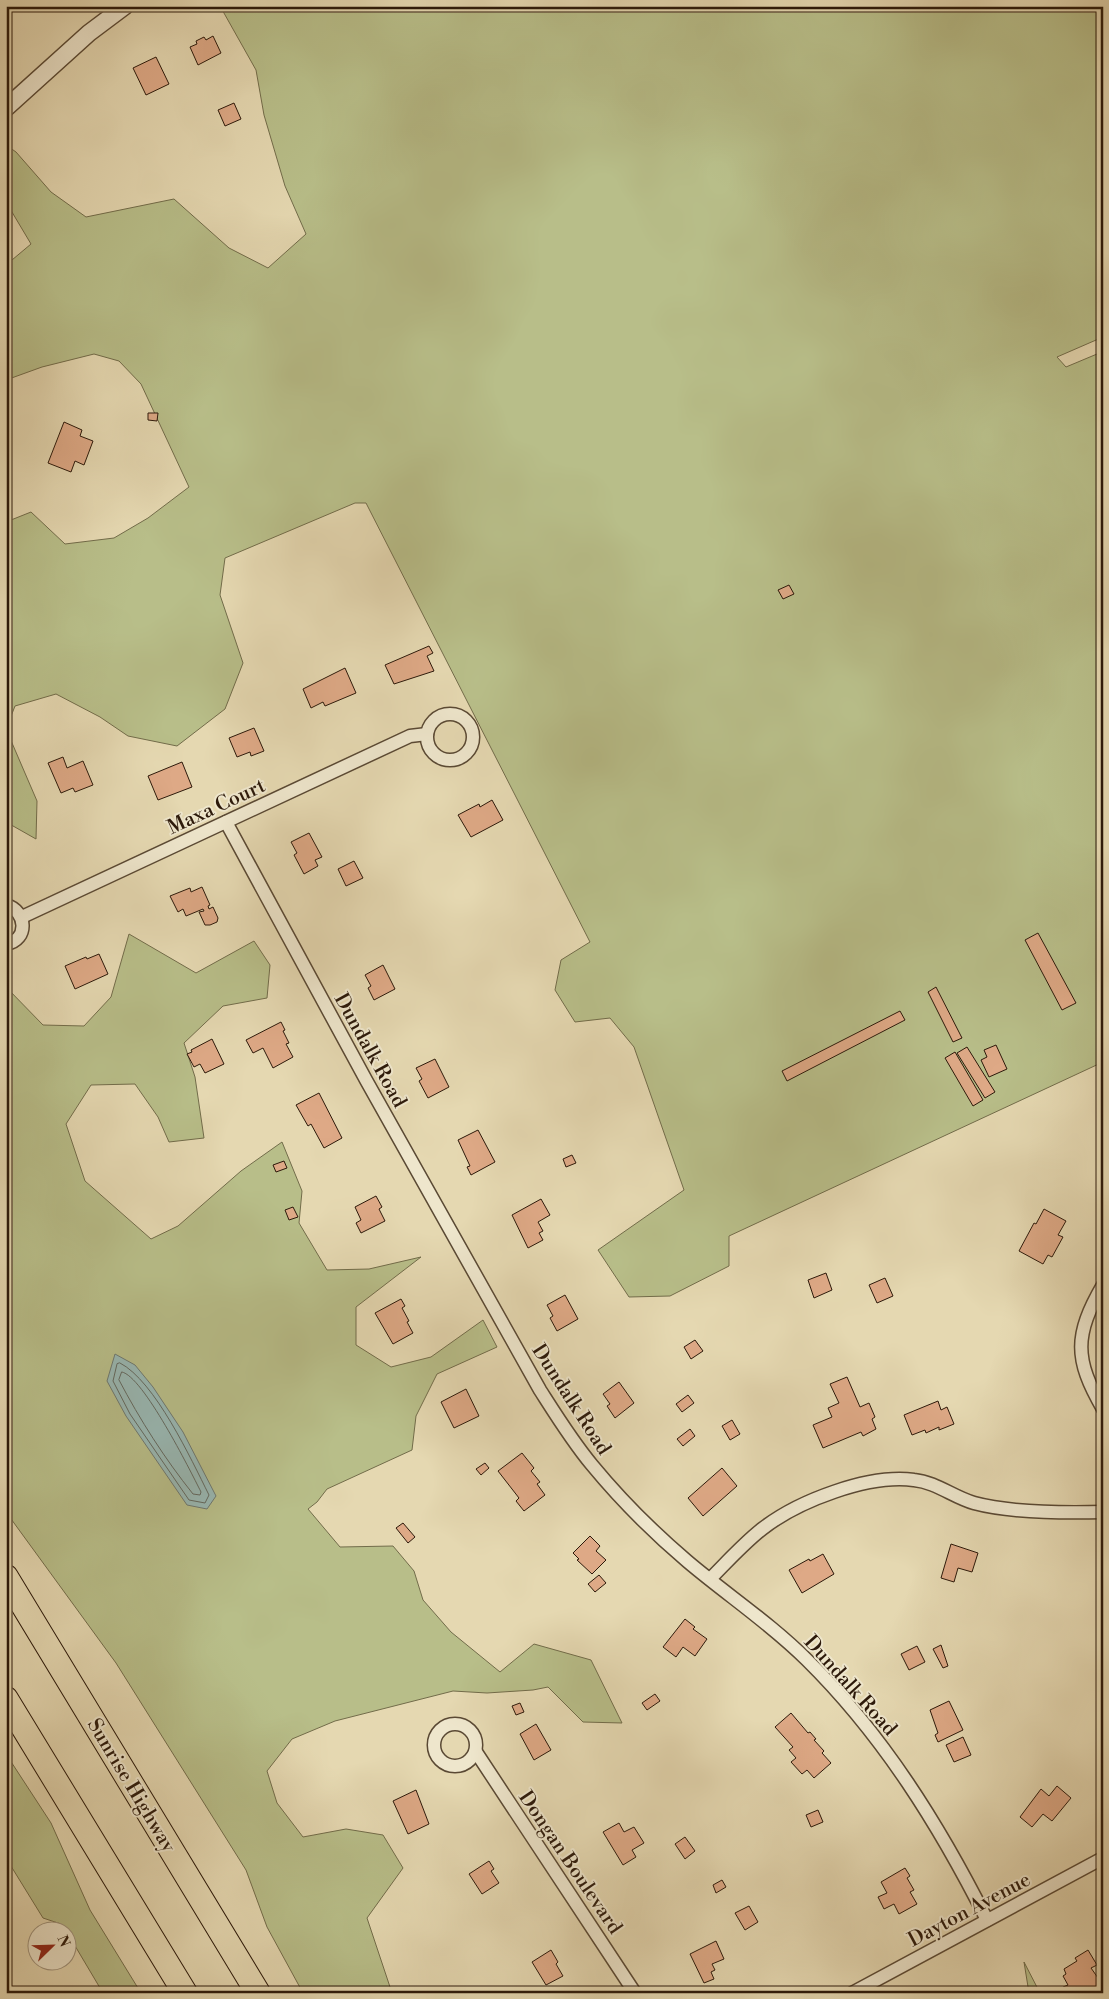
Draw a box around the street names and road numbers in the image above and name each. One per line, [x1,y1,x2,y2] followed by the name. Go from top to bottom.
[164,774,270,841] street label: Maxa Court
[328,989,412,1113] street label: Dundalk Road
[526,1340,616,1460] street label: Dundalk Road
[798,1630,902,1742] street label: Dundalk Road
[81,1714,181,1858] street label: Sunrise Highway
[513,1786,627,1940] street label: Dongan Boulevard
[904,1868,1035,1953] street label: Dayton Avenue

